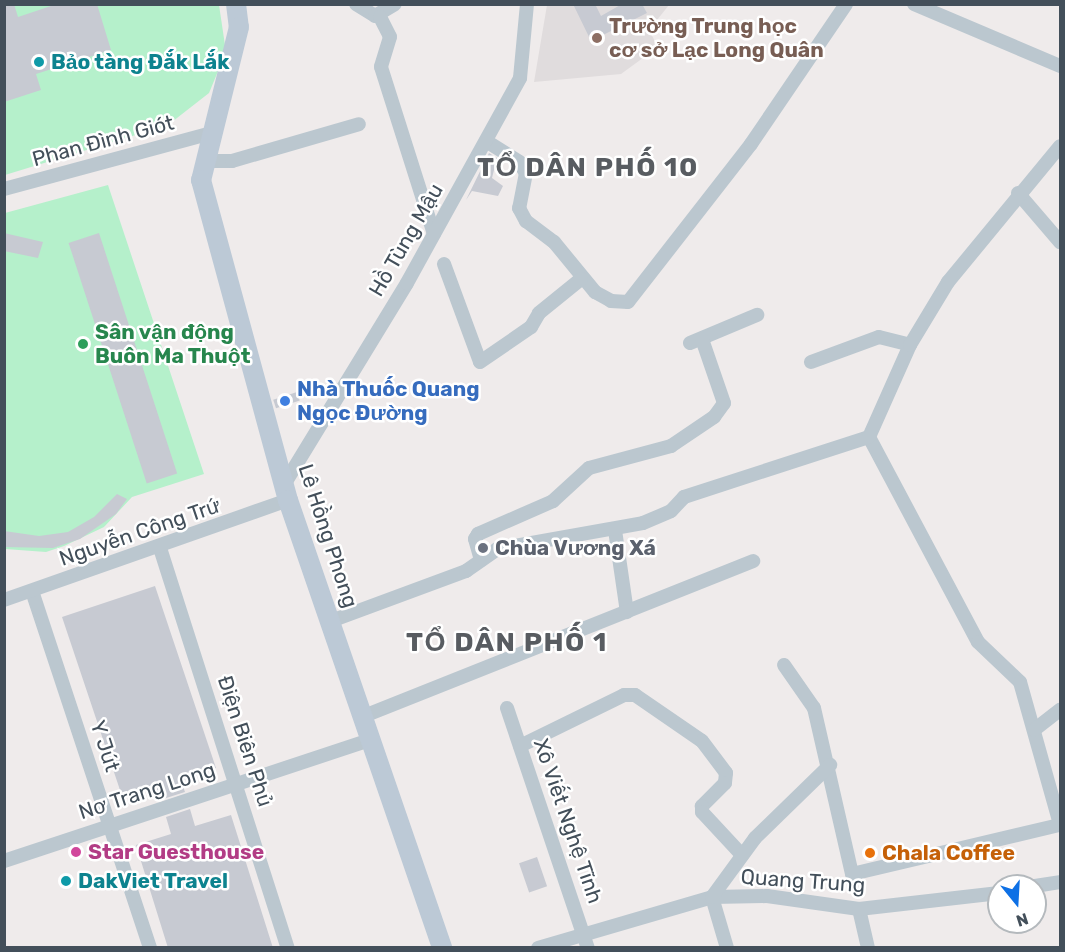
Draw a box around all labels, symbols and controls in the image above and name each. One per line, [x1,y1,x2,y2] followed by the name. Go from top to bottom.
[609,13,824,63] place label: Trường Trung học cơ sở Lạc Long Quân
[590,31,604,45] marker: Trường Trung học cơ sở Lạc Long Quân
[51,49,230,75] place label: Bảo tàng Đắk Lắk
[32,55,46,69] marker: Bảo tàng Đắk Lắk
[29,110,177,172] street label: Phan Đình Giót
[477,152,699,184] district label: TỔ DÂN PHỐ 10
[363,179,449,301] street label: Hồ Tùng Mậu
[95,319,251,369] place label: Sân vận động Buôn Ma Thuột
[76,337,90,351] marker: Sân vận động Buôn Ma Thuột
[297,376,480,426] place label: Nhà Thuốc Quang Ngọc Đường
[278,394,292,408] marker: Nhà Thuốc Quang Ngọc Đường
[293,461,363,611] street label: Lê Hồng Phong
[56,492,224,572] street label: Nguyễn Công Trứ
[495,535,656,561] place label: Chùa Vương Xá
[476,541,490,555] marker: Chùa Vương Xá
[406,627,608,659] district label: TỔ DÂN PHỐ 1
[212,672,278,810] street label: Điện Biên Phủ
[85,717,125,775] street label: Y Jút
[528,735,608,907] street label: Xô Viết Nghệ Tĩnh
[75,757,219,825] street label: Nơ Trang Long
[88,839,265,865] place label: Star Guesthouse
[882,840,1015,866] place label: Chala Coffee
[69,845,83,859] marker: Star Guesthouse
[863,846,877,860] marker: Chala Coffee
[740,864,866,898] street label: Quang Trung
[78,868,228,894] place label: DakViet Travel
[59,874,73,888] marker: DakViet Travel
[987,874,1047,934] north arrow
[1014,909,1031,931] text: N

